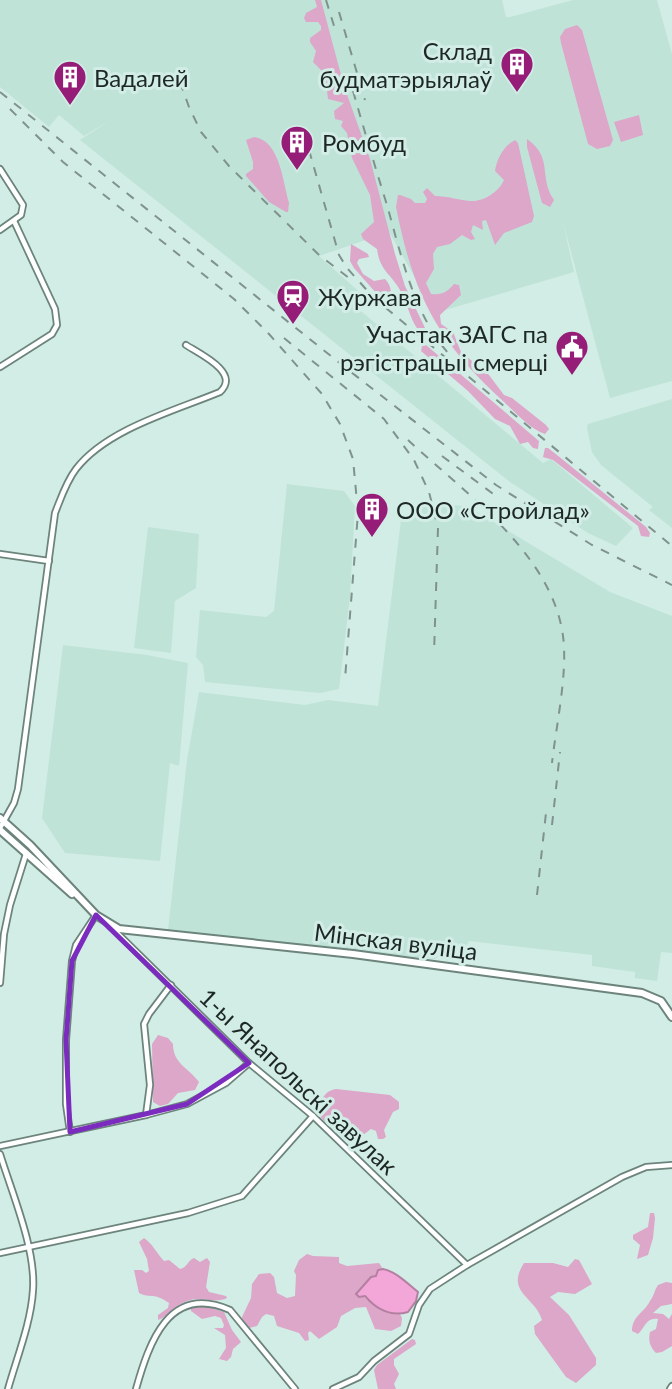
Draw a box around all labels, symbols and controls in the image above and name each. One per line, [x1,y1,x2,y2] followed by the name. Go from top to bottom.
[319,36,493,93] place label: Склад будматэрыялаў
[498,45,536,94] building icon: Склад будматэрыялаў
[51,58,89,107] building icon: Вадалей
[94,63,189,92] place label: Вадалей
[278,123,316,172] building icon: Ромбуд
[322,128,406,157] place label: Ромбуд
[274,277,312,326] station icon: Журжава
[318,282,422,311] place label: Журжава
[340,319,548,376] place label: Участак ЗАГС па рэгістрацыі смерці
[553,328,591,377] public building icon: Участак ЗАГС па рэгістрацыі смерці
[353,490,391,539] building icon: ООО «Стройлад»
[396,495,590,524] place label: ООО «Стройлад»
[313,917,479,965] street label: Мінская вуліца
[194,982,404,1181] street label: 1-ы Янапольскі завулак

